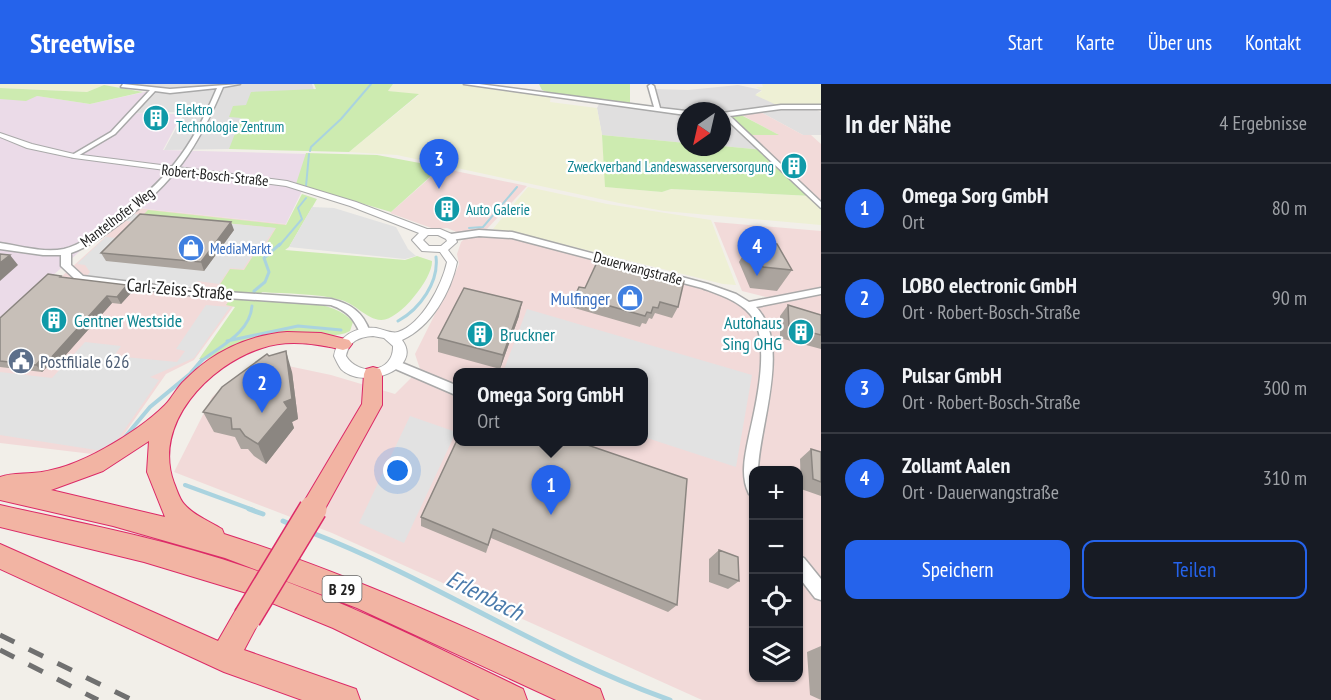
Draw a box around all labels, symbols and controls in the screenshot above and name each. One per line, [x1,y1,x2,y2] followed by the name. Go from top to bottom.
[30,24,135,61] text: Streetwise
[1008,29,1043,56] text: Start
[1076,29,1115,56] text: Karte
[1148,29,1212,56] text: Über uns
[1245,29,1301,56] text: Kontakt
[176,100,284,136] place label: Elektro Technologie Zentrum
[677,102,731,156] north arrow
[141,103,171,133] building icon: Elektro Technologie Zentrum
[845,107,951,140] text: In der Nähe
[1219,110,1307,136] text: 4 Ergebnisse
[420,140,458,189] pin: 3
[779,151,809,181] building icon: Zweckverband Landeswasserversorgung
[567,157,774,176] place label: Zweckverband Landeswasserversorgung
[161,160,269,190] street label: Robert-Bosch-Straße
[902,181,1049,209] text: Omega Sorg GmbH
[76,183,158,251] street label: Mantelhofer Weg
[432,194,462,224] building icon: Auto Galerie
[860,195,869,221] text: 1
[1272,195,1307,221] text: 80 m
[466,200,530,219] place label: Auto Galerie
[902,209,924,235] text: Ort
[738,226,777,276] pin: 4
[176,233,206,263] shop icon: MediaMarkt
[210,239,271,258] place label: MediaMarkt
[591,247,685,289] street label: Dauerwangstraße
[902,271,1077,299] text: LOBO electronic GmbH
[126,273,234,305] street label: Carl-Zeiss-Straße
[615,283,645,313] shop icon: Mulfinger
[860,285,869,311] text: 2
[1272,285,1307,311] text: 90 m
[551,287,610,310] place label: Mulfinger
[902,299,1081,325] text: Ort · Robert-Bosch-Straße
[39,305,69,335] building icon: Gentner Westside
[74,309,182,332] place label: Gentner Westside
[723,311,782,355] place label: Autohaus Sing OHG
[786,317,816,347] building icon: Autohaus Sing OHG
[465,319,495,349] building icon: Bruckner
[500,323,555,346] place label: Bruckner
[6,346,36,376] public building icon: Postfiliale 626
[40,350,129,373] place label: Postfiliale 626
[902,361,1002,389] text: Pulsar GmbH
[242,364,282,413] pin: 2
[453,368,648,446] popup
[860,375,869,401] text: 3
[1263,375,1307,401] text: 300 m
[477,380,624,408] text: Omega Sorg GmbH
[902,389,1081,415] text: Ort · Robert-Bosch-Straße
[477,408,500,434] text: Ort
[902,451,1010,479] text: Zollamt Aalen
[383,456,412,485] your location
[860,465,869,491] text: 4
[1263,465,1307,491] text: 310 m
[532,466,570,515] pin: 1
[749,466,803,682] map controls
[749,466,803,520] button: +
[902,479,1059,505] text: Ort · Dauerwangstraße
[749,520,803,574] button: −
[845,540,1070,599] button: Speichern
[1082,540,1307,599] button: Teilen
[441,563,530,628] water label: Erlenbach
[749,574,803,628] button: locate
[322,576,362,602] road number: B 29
[749,628,803,682] button: layers

